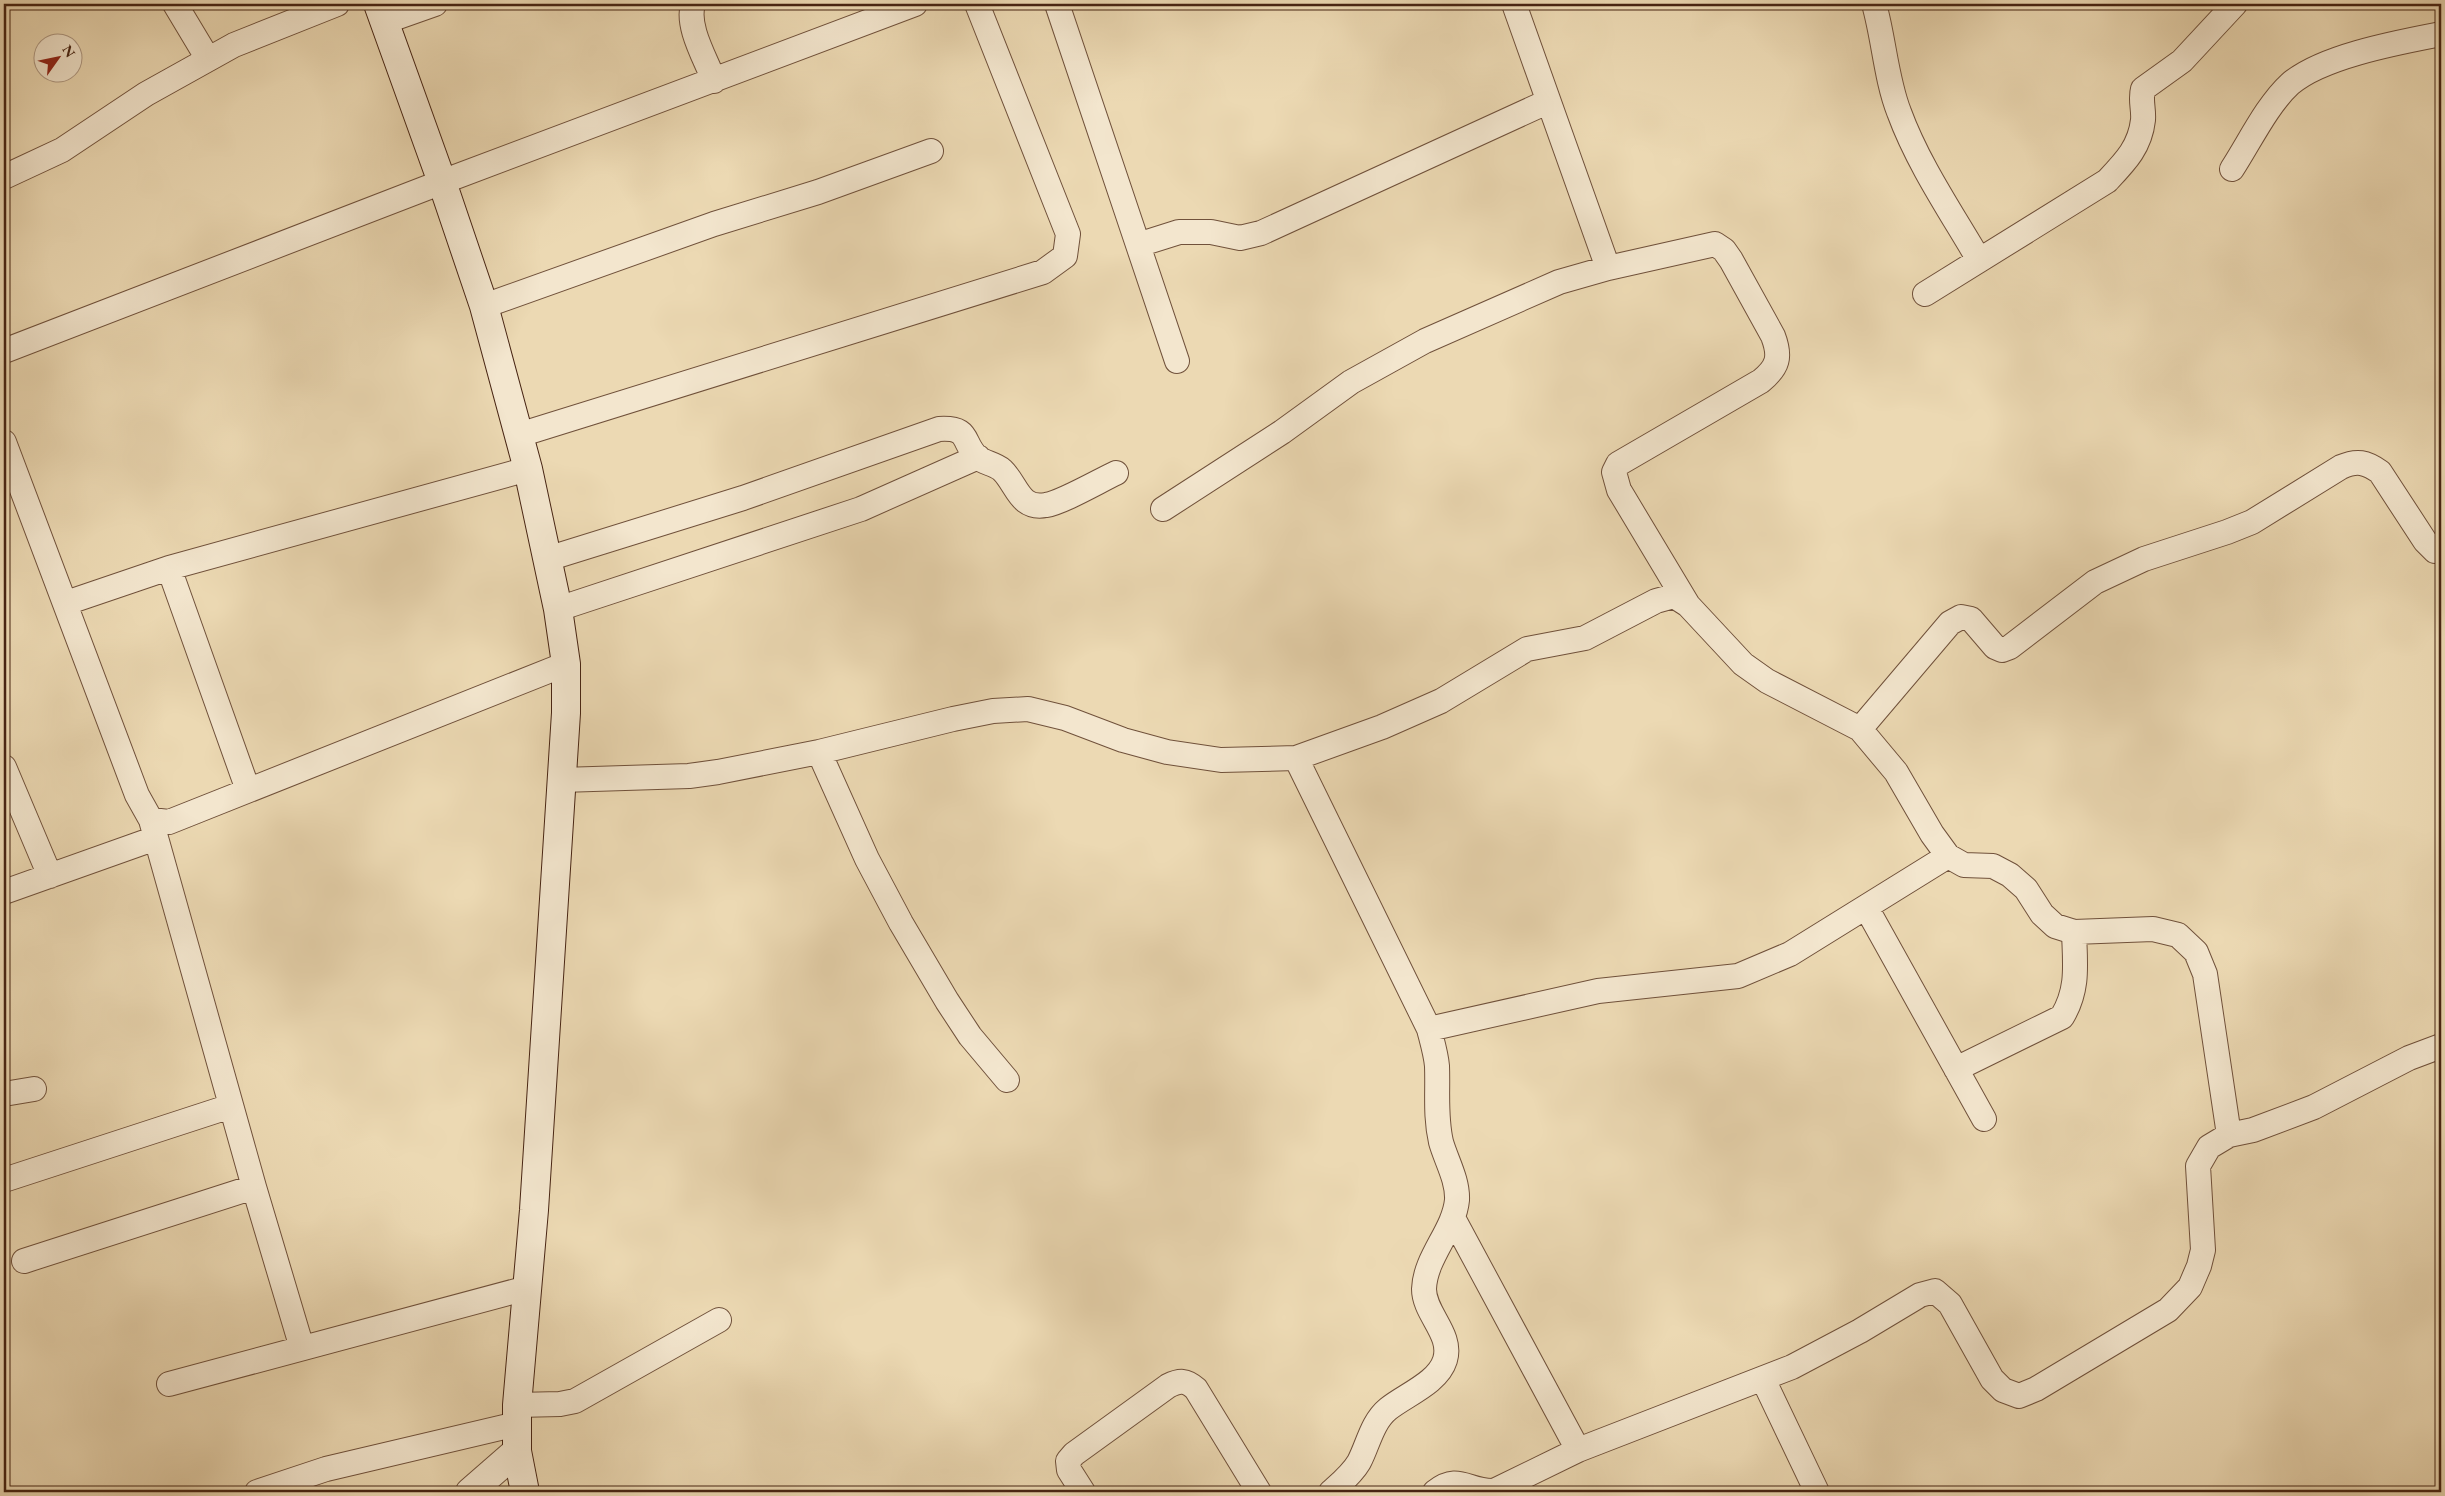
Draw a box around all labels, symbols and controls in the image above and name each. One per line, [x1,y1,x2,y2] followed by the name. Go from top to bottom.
[32,32,82,82] north arrow
[58,41,80,61] text: N

